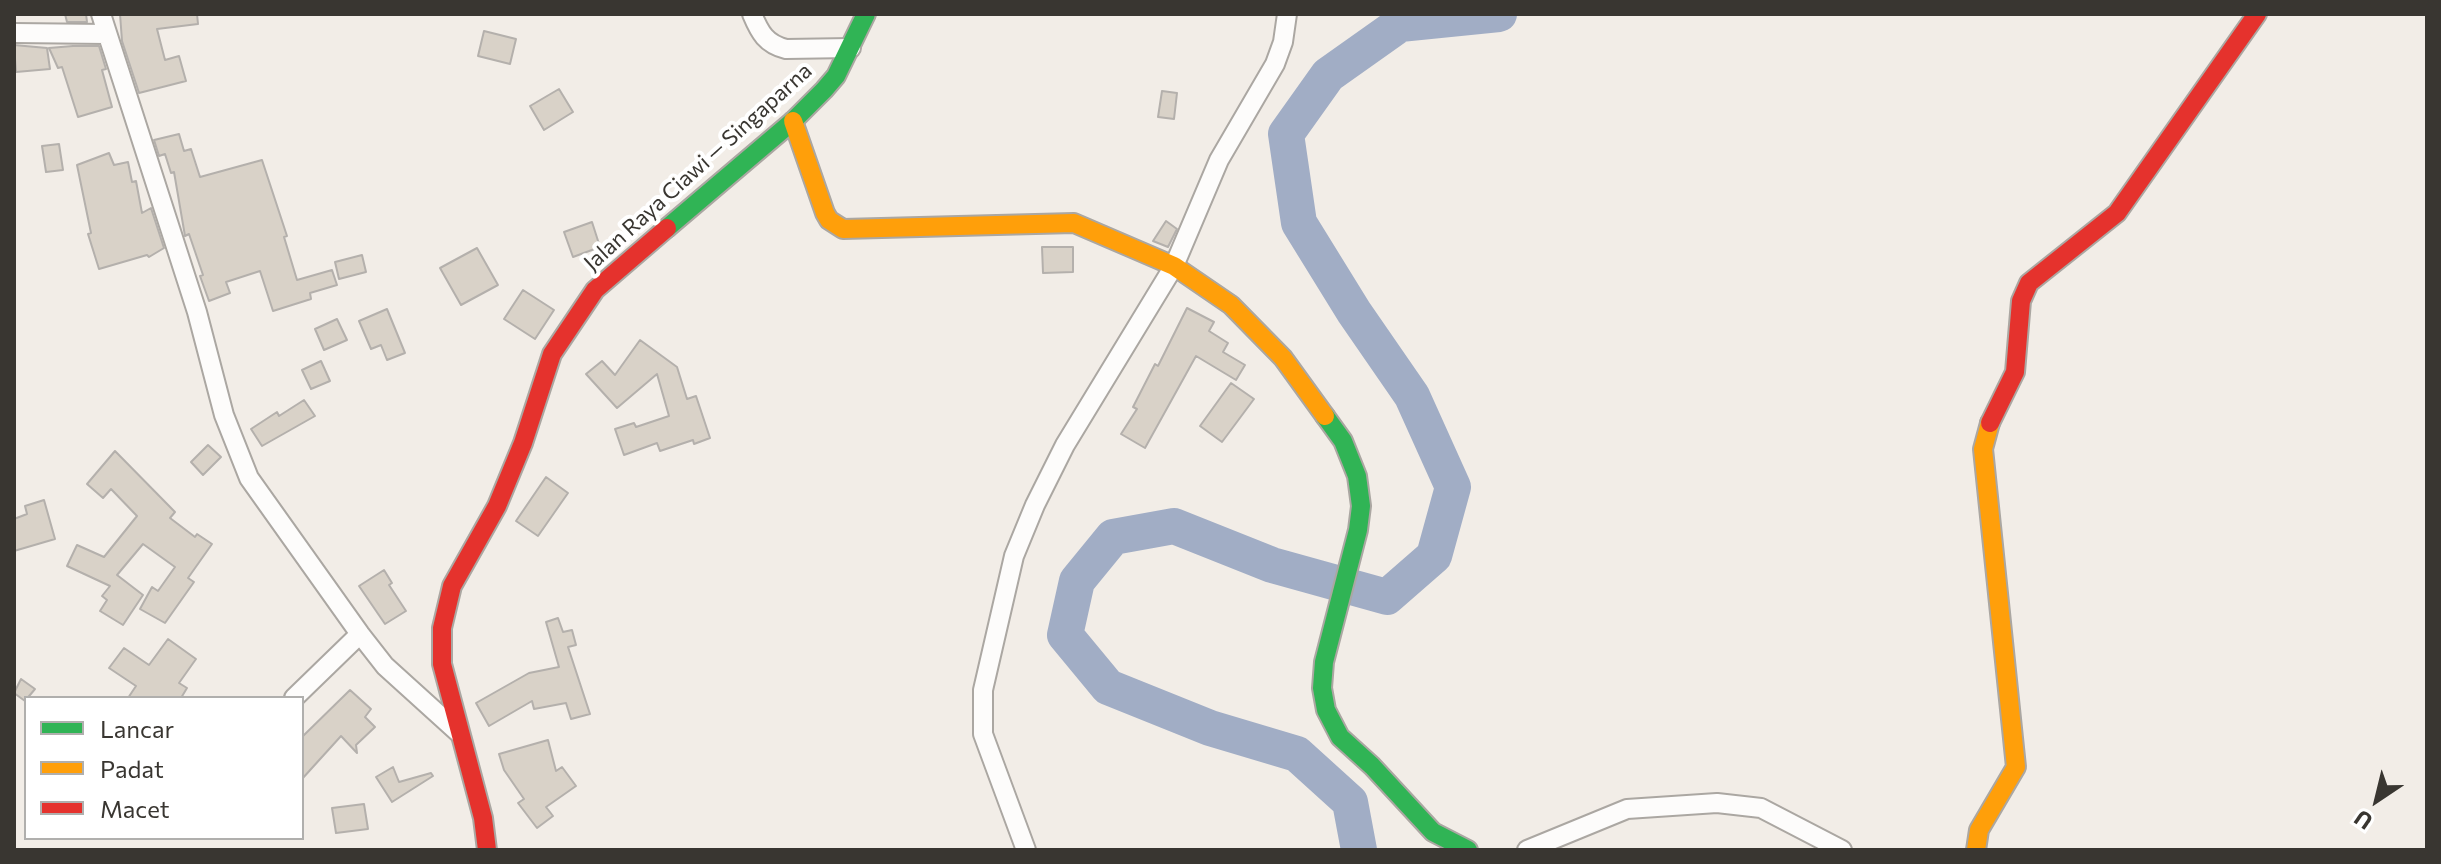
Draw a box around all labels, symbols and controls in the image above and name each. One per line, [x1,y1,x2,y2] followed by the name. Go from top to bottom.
[579,58,817,276] street label: Jalan Raya Ciawi — Singaparna
[24,696,304,840] legend
[100,714,174,743] text: Lancar
[100,754,164,783] text: Padat
[2337,760,2417,840] north arrow
[100,794,170,823] text: Macet
[2349,804,2377,836] text: U

